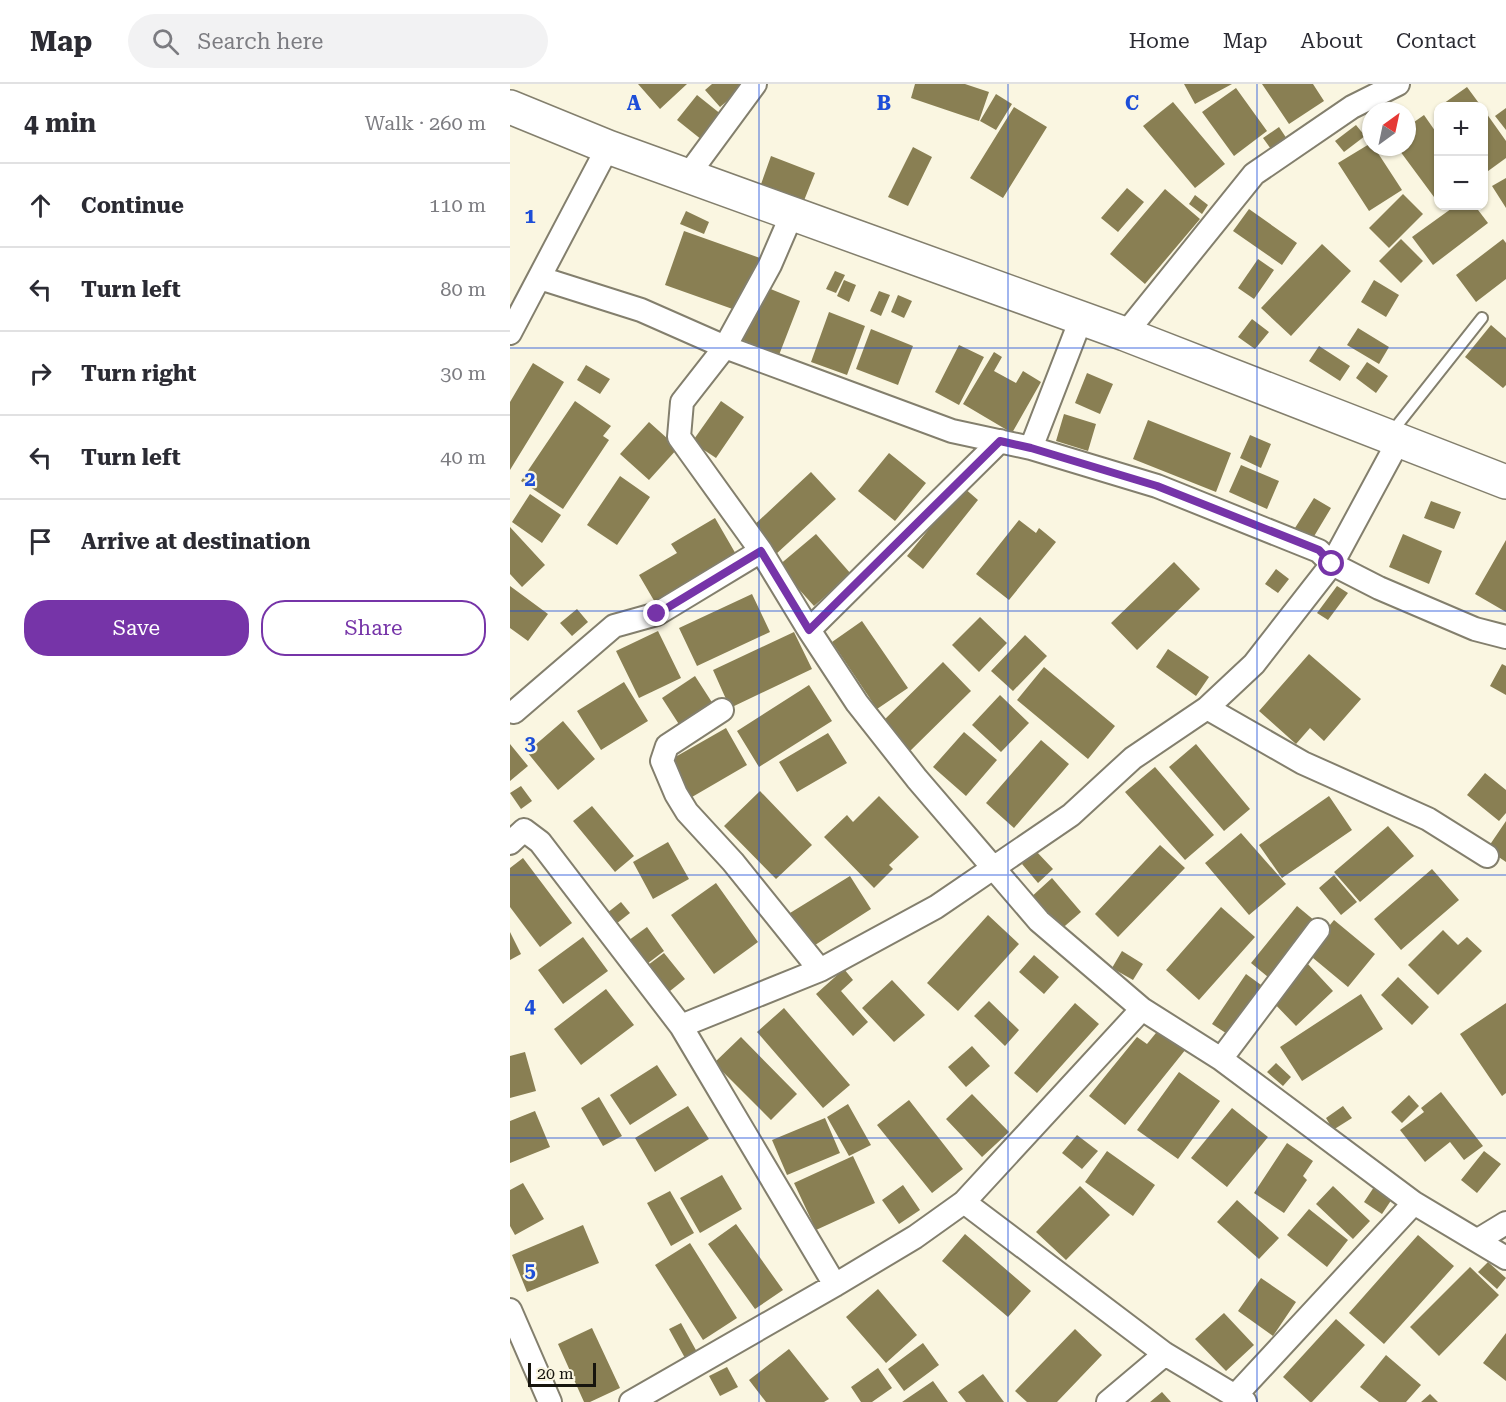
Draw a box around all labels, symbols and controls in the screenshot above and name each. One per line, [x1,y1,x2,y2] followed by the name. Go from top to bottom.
[128,14,548,68] search box
[30,25,92,58] text: Map
[149,25,182,58] icon: search
[197,29,323,54] text: Search here
[1129,29,1190,53] text: Home
[1223,29,1268,53] text: Map
[1301,29,1363,53] text: About
[1396,29,1476,53] text: Contact
[627,91,642,115] text: A
[877,91,891,115] text: B
[1125,91,1139,115] text: C
[1362,102,1416,156] north arrow
[1434,102,1488,210] map controls
[1434,102,1488,156] button: +
[24,108,96,138] text: 4 min
[365,111,486,135] text: Walk · 260 m
[1434,156,1488,210] button: −
[24,189,57,222] icon: ahead
[81,193,184,218] text: Continue
[429,193,486,217] text: 110 m
[524,204,536,228] text: 1
[24,273,57,306] icon: left
[81,277,181,302] text: Turn left
[440,277,486,301] text: 80 m
[24,357,57,390] icon: right
[81,361,196,386] text: Turn right
[440,361,486,385] text: 30 m
[24,441,57,474] icon: left
[81,445,181,470] text: Turn left
[440,445,486,469] text: 40 m
[524,467,536,491] text: 2
[24,525,57,558] icon: arrive
[81,529,310,554] text: Arrive at destination
[1318,550,1344,576] route start
[24,600,249,656] button: Save
[261,600,486,656] button: Share
[643,600,669,626] route end
[524,731,536,755] text: 3
[524,994,536,1018] text: 4
[524,1258,536,1282] text: 5
[528,1360,596,1388] scale bar
[537,1364,574,1383] text: 20 m

